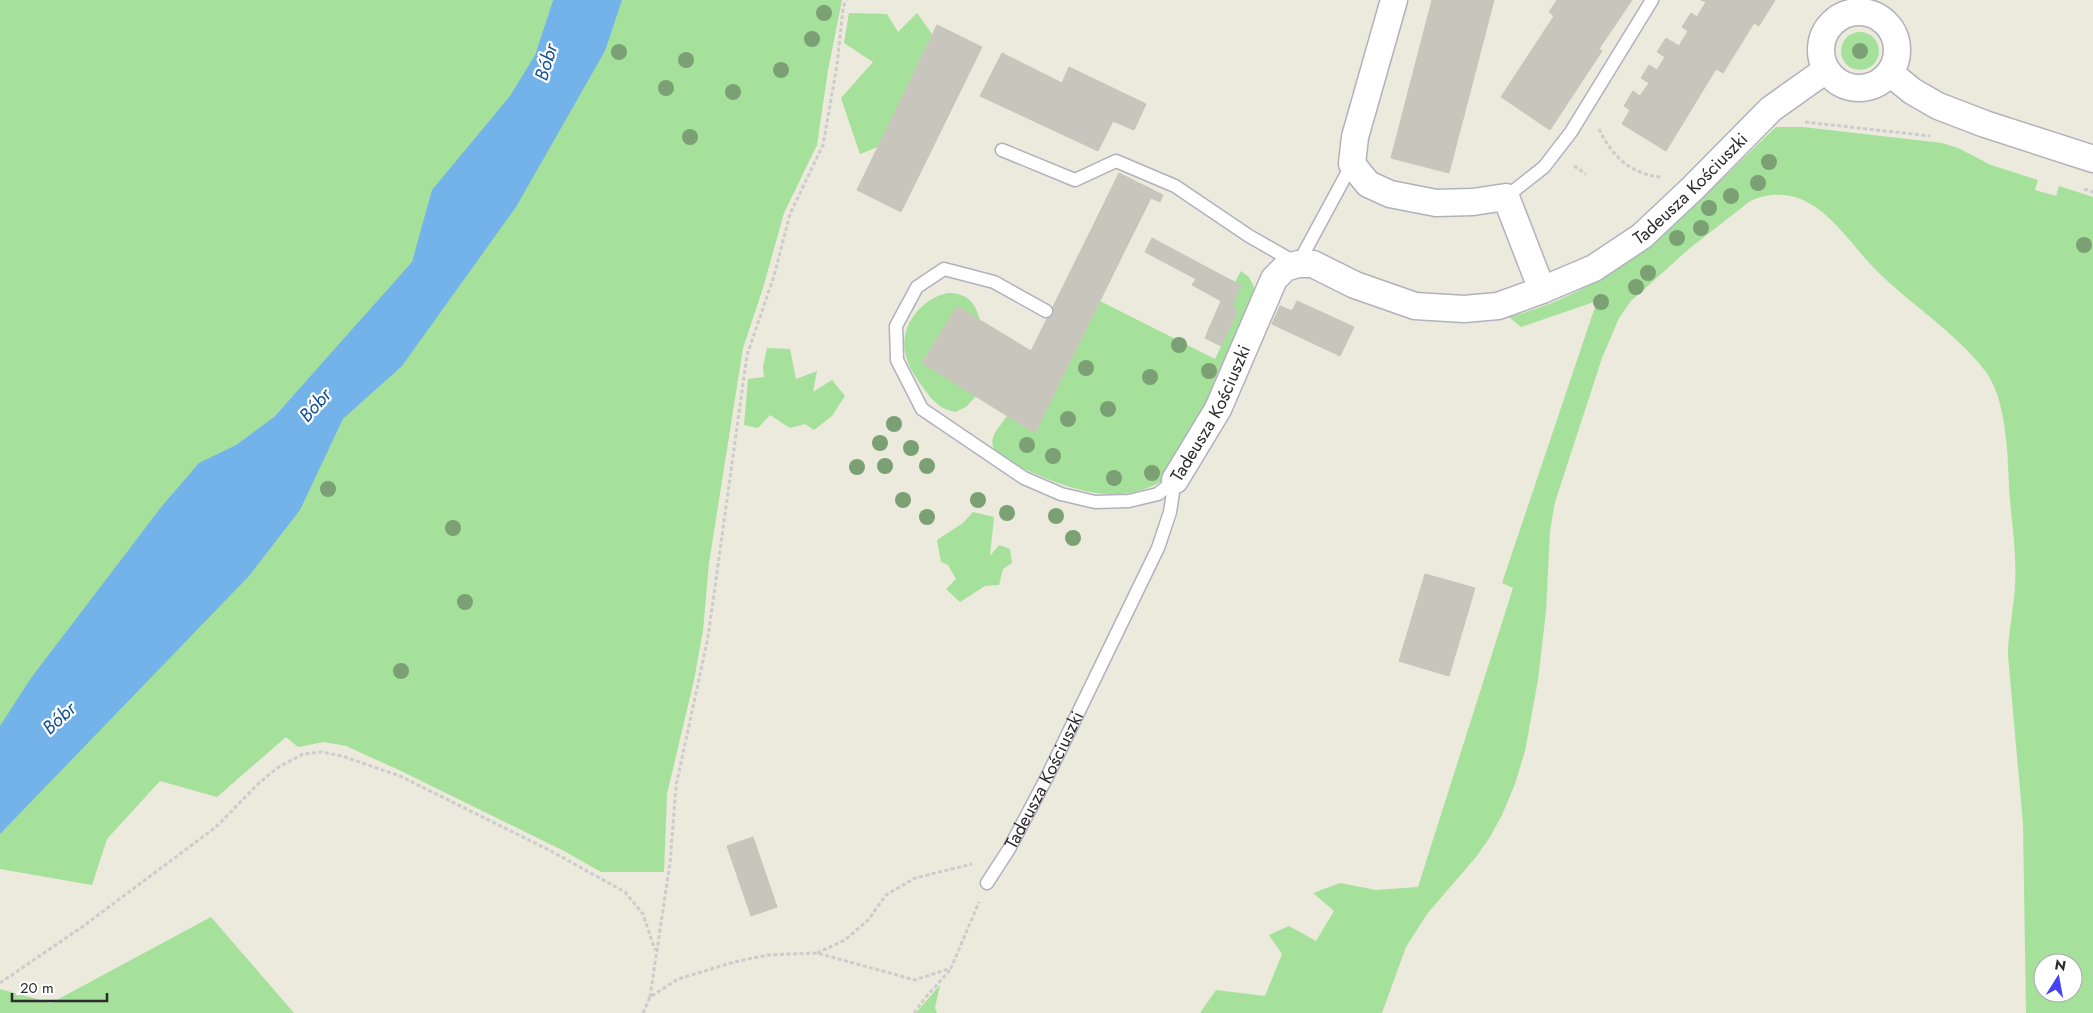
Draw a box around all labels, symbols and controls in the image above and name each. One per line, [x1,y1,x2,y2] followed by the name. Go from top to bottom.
[528,39,565,84] water label: Bóbr
[1628,127,1754,251] street label: Tadeusza Kościuszki
[1164,341,1257,487] street label: Tadeusza Kościuszki
[293,381,339,428] water label: Bóbr
[36,694,83,741] water label: Bóbr
[998,707,1090,854] street label: Tadeusza Kościuszki
[2033,953,2083,1003] north arrow
[2053,954,2068,976] text: N
[12,970,108,1002] scale bar
[20,977,54,999] text: 20 m

